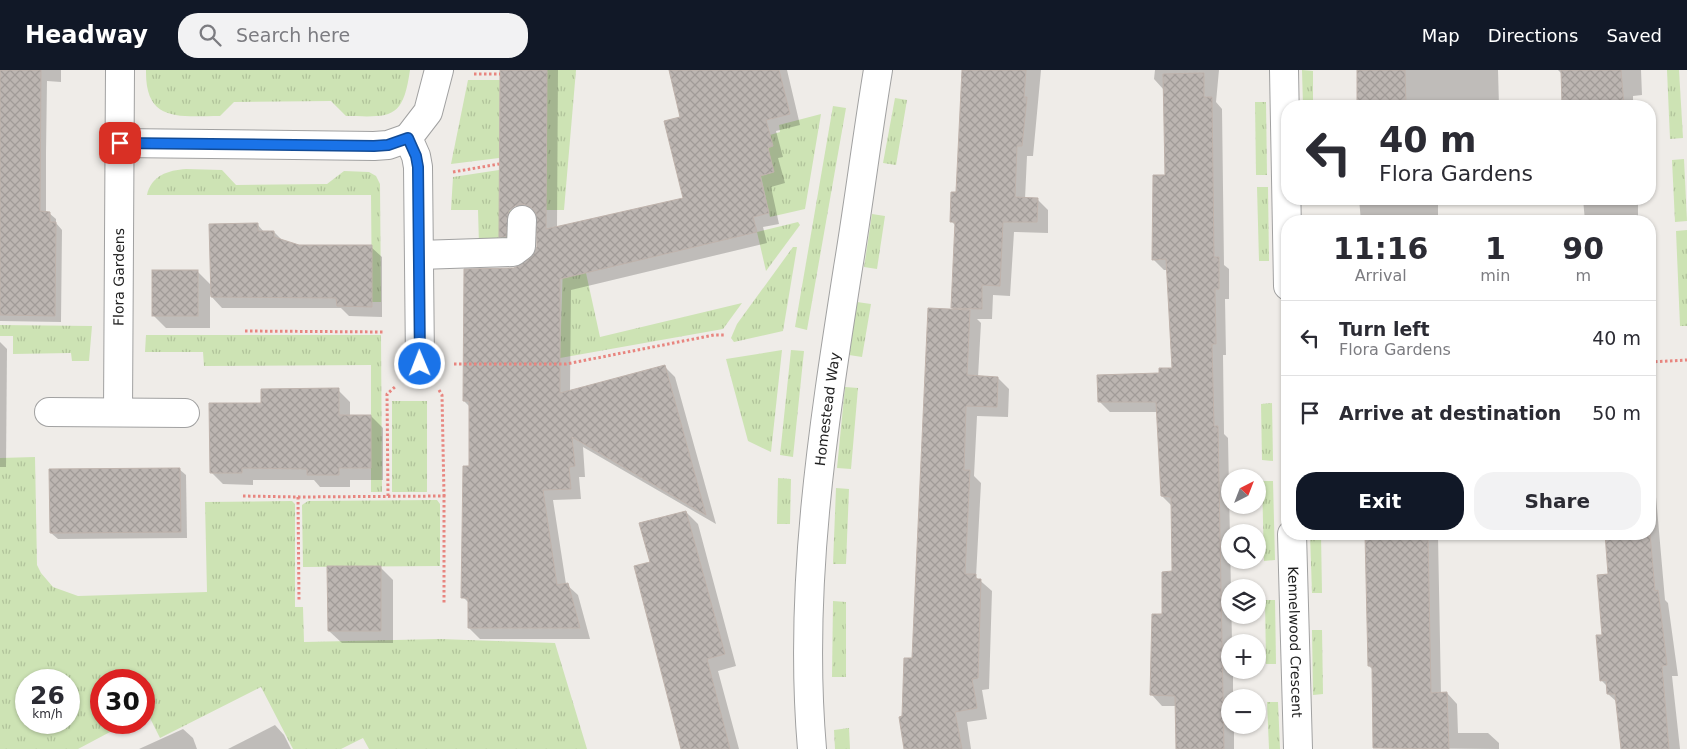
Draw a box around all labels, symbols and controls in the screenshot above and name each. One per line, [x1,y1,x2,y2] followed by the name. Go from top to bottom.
[178,13,528,58] search box
[25,21,148,49] text: Headway
[196,21,224,49] icon: search
[236,24,350,46] text: Search here
[1422,25,1460,46] text: Map
[1488,25,1578,46] text: Directions
[1606,25,1662,46] text: Saved
[1296,120,1361,185] icon: left
[1379,120,1476,160] text: 40 m
[99,122,141,164] pin
[106,129,134,157] icon: arrive
[1379,161,1533,186] text: Flora Gardens
[111,228,127,326] street label: Flora Gardens
[1333,231,1428,266] text: 11:16
[1485,231,1506,266] text: 1
[1562,231,1604,266] text: 90
[1355,266,1407,285] text: Arrival
[1480,266,1510,285] text: min
[1575,266,1591,285] text: m
[1339,318,1430,340] text: Turn left
[1296,324,1324,352] icon: left
[1592,327,1641,349] text: 40 m
[393,337,445,389] position arrow
[1339,340,1451,359] text: Flora Gardens
[812,351,843,467] street label: Homestead Way
[1296,399,1324,427] icon: arrive
[1339,402,1561,424] text: Arrive at destination
[1592,402,1641,424] text: 50 m
[1221,469,1266,514] north arrow
[1221,469,1266,734] map controls
[1296,472,1464,530] button: Exit
[1474,472,1641,530] button: Share
[1221,524,1266,569] button: search
[1285,566,1305,718] street label: Kennelwood Crescent
[1221,579,1266,624] button: layers
[1221,634,1266,679] button: +
[90,669,155,734] speed limit sign: 30
[30,681,65,710] text: 26
[1221,689,1266,734] button: −
[32,707,63,721] text: km/h

